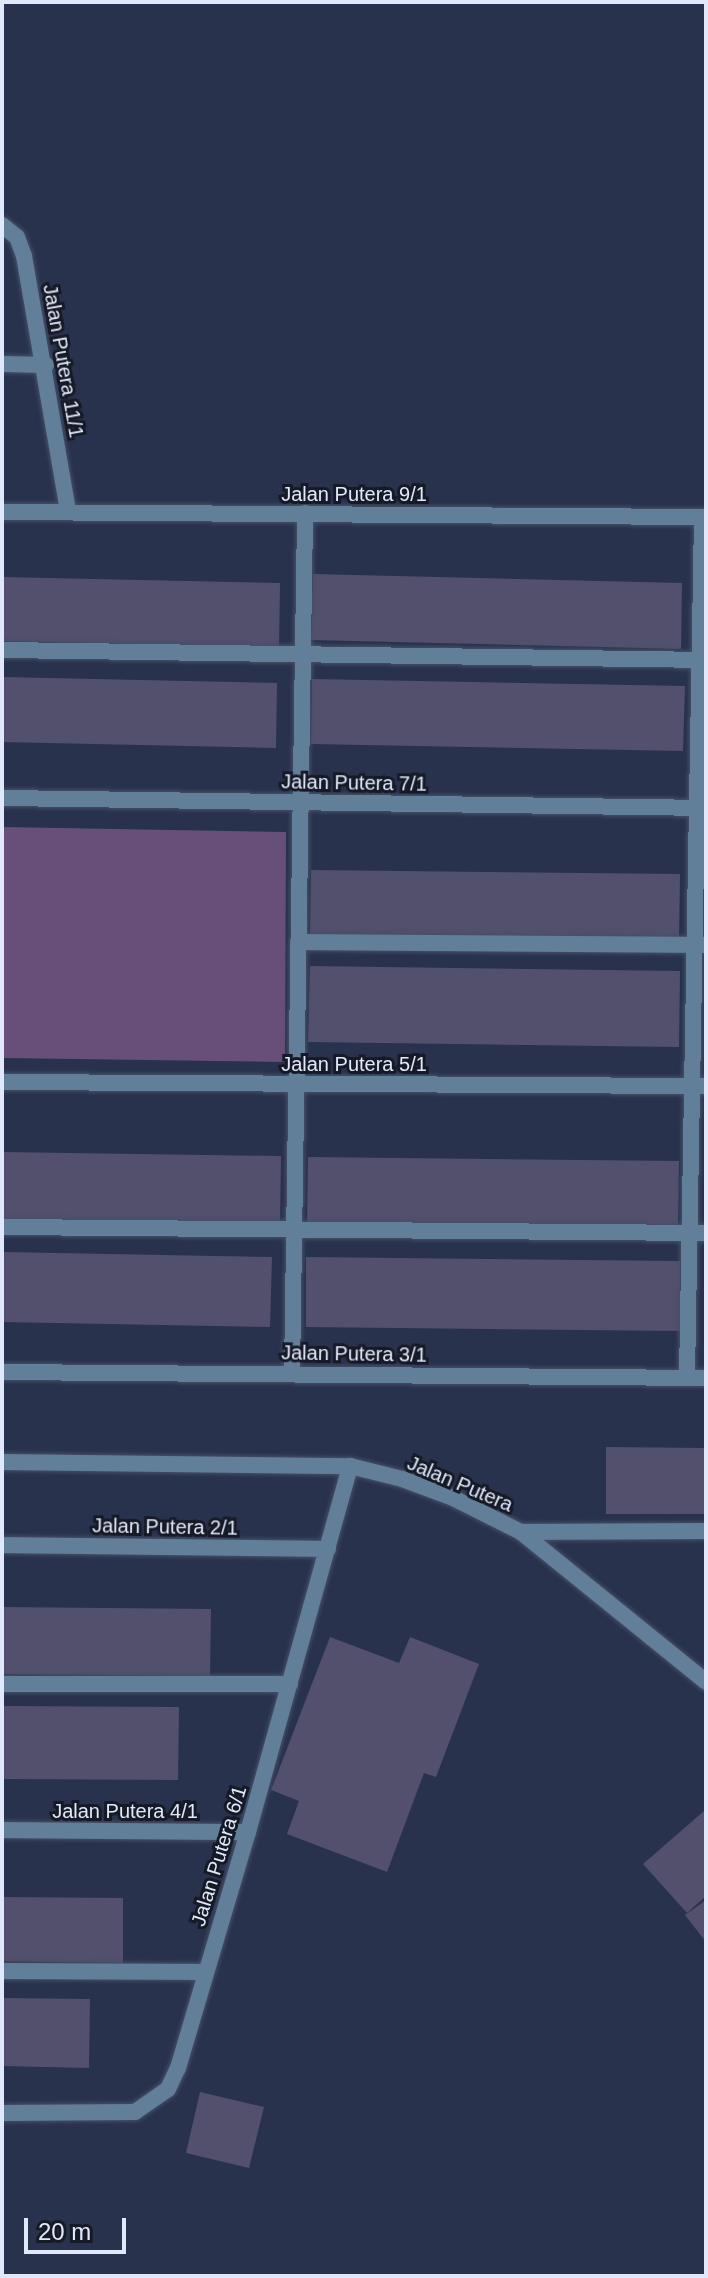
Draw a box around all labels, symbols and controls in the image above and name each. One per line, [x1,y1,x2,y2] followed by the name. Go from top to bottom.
[38,282,88,440] street label: Jalan Putera 11/1
[281,482,427,506] street label: Jalan Putera 9/1
[281,770,427,796] street label: Jalan Putera 7/1
[281,1052,427,1076] street label: Jalan Putera 5/1
[281,1341,427,1367] street label: Jalan Putera 3/1
[404,1451,516,1517] street label: Jalan Putera
[92,1514,238,1540] street label: Jalan Putera 2/1
[186,1783,252,1929] street label: Jalan Putera 6/1
[52,1799,198,1823] street label: Jalan Putera 4/1
[28,2202,130,2252] scale bar
[38,2218,91,2245] text: 20 m

